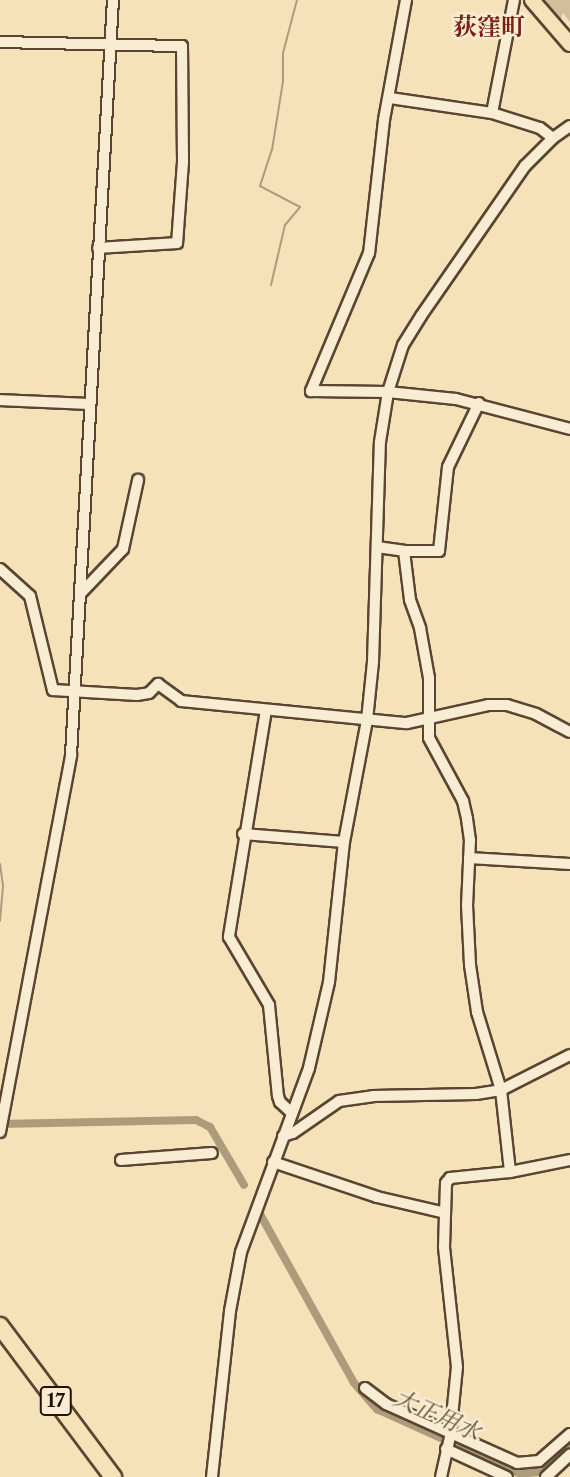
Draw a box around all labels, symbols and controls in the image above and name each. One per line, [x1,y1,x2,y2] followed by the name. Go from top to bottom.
[453,13,525,41] district label: 荻窪町
[389,1384,485,1446] water label: 大正用水
[38,1386,74,1416] road number: 17

